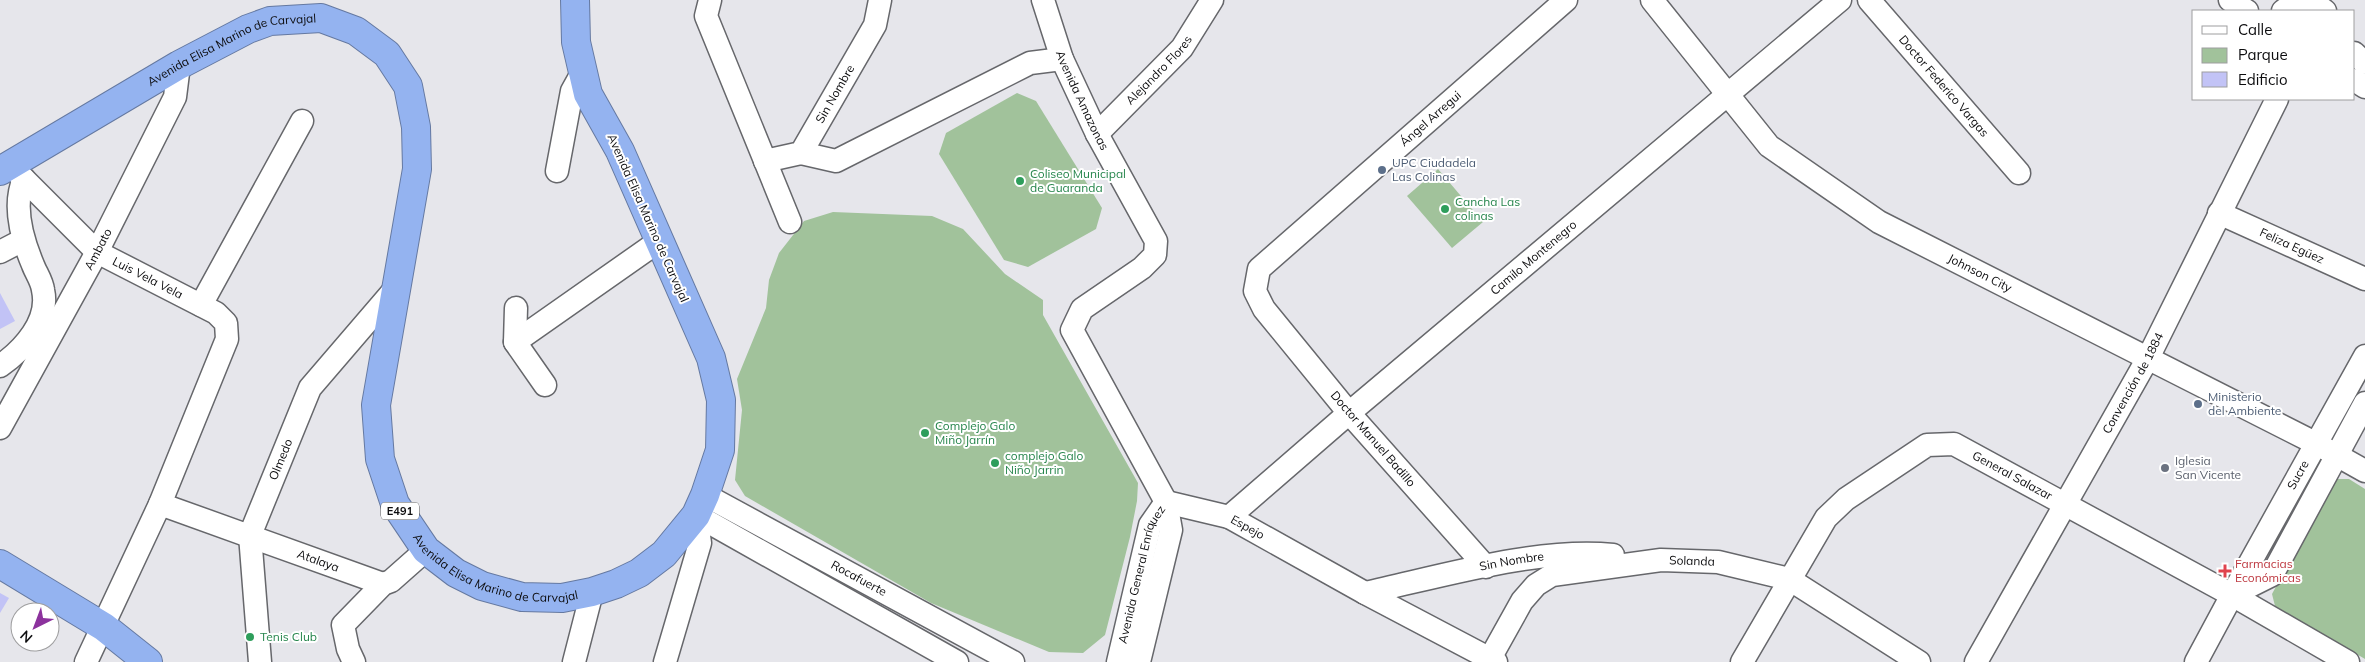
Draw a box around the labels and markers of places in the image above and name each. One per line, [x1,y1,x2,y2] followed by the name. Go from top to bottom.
[1392,155,1476,184] place label: UPC Ciudadela Las Colinas
[1376,164,1388,176] marker: UPC Ciudadela Las Colinas
[1030,166,1126,195] place label: Coliseo Municipal de Guaranda
[1014,175,1026,187] marker: Coliseo Municipal de Guaranda
[1455,194,1520,223] place label: Cancha Las colinas
[1439,203,1451,215] marker: Cancha Las colinas
[2208,389,2281,418] place label: Ministerio del Ambiente
[2192,398,2204,410] marker: Ministerio del Ambiente
[935,418,1015,447] place label: Complejo Galo Miño Jarrín
[919,427,931,439] marker: Complejo Galo Miño Jarrín
[1005,448,1083,477] place label: complejo Galo Niño Jarrin
[2175,453,2241,482] place label: Iglesia San Vicente
[989,457,1001,469] marker: complejo Galo Niño Jarrin
[2159,462,2171,474] marker: Iglesia San Vicente
[2235,556,2301,585] place label: Farmacias Económicas
[2219,565,2231,577] marker: Farmacias Económicas
[260,629,317,644] place label: Tenis Club
[244,631,256,643] marker: Tenis Club

